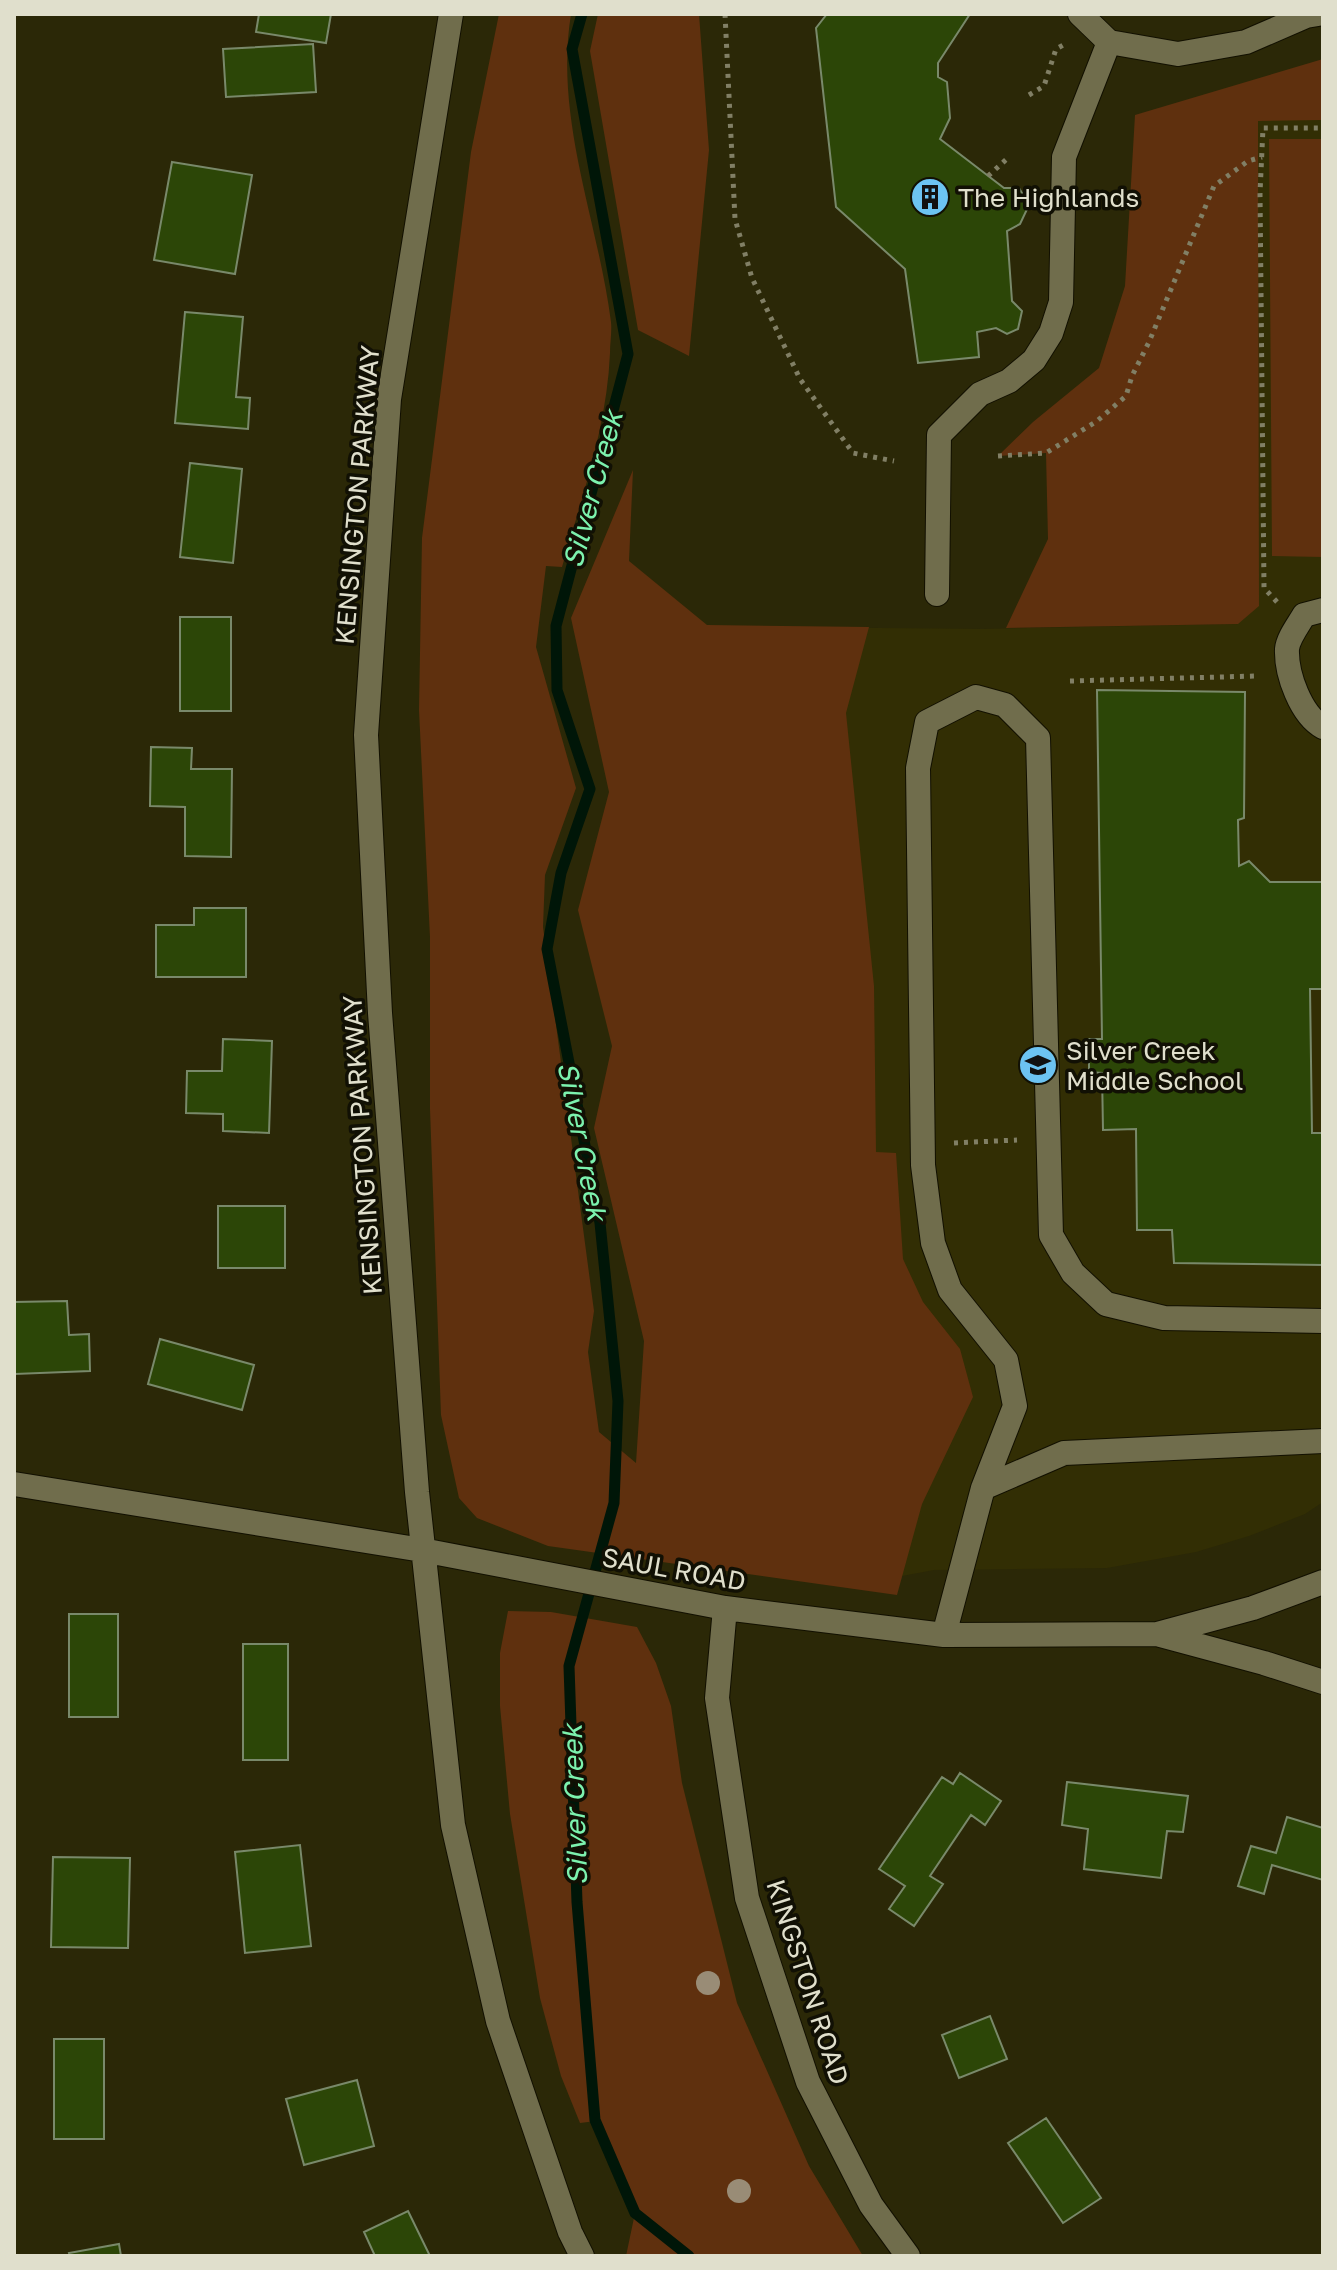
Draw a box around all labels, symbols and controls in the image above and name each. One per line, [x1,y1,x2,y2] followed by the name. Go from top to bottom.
[909,176,951,218] building icon: The Highlands
[958,182,1139,213] place label: The Highlands
[328,344,386,646] street label: KENSINGTON PARKWAY
[555,404,630,571] water label: Silver Creek
[336,994,388,1296] street label: KENSINGTON PARKWAY
[1066,1035,1243,1096] place label: Silver Creek Middle School
[1017,1044,1059,1086] school or university icon: Silver Creek Middle School
[551,1059,615,1226] water label: Silver Creek
[600,1541,748,1597] street label: SAUL ROAD
[555,1721,593,1886] water label: Silver Creek
[760,1876,856,2088] street label: KINGSTON ROAD

